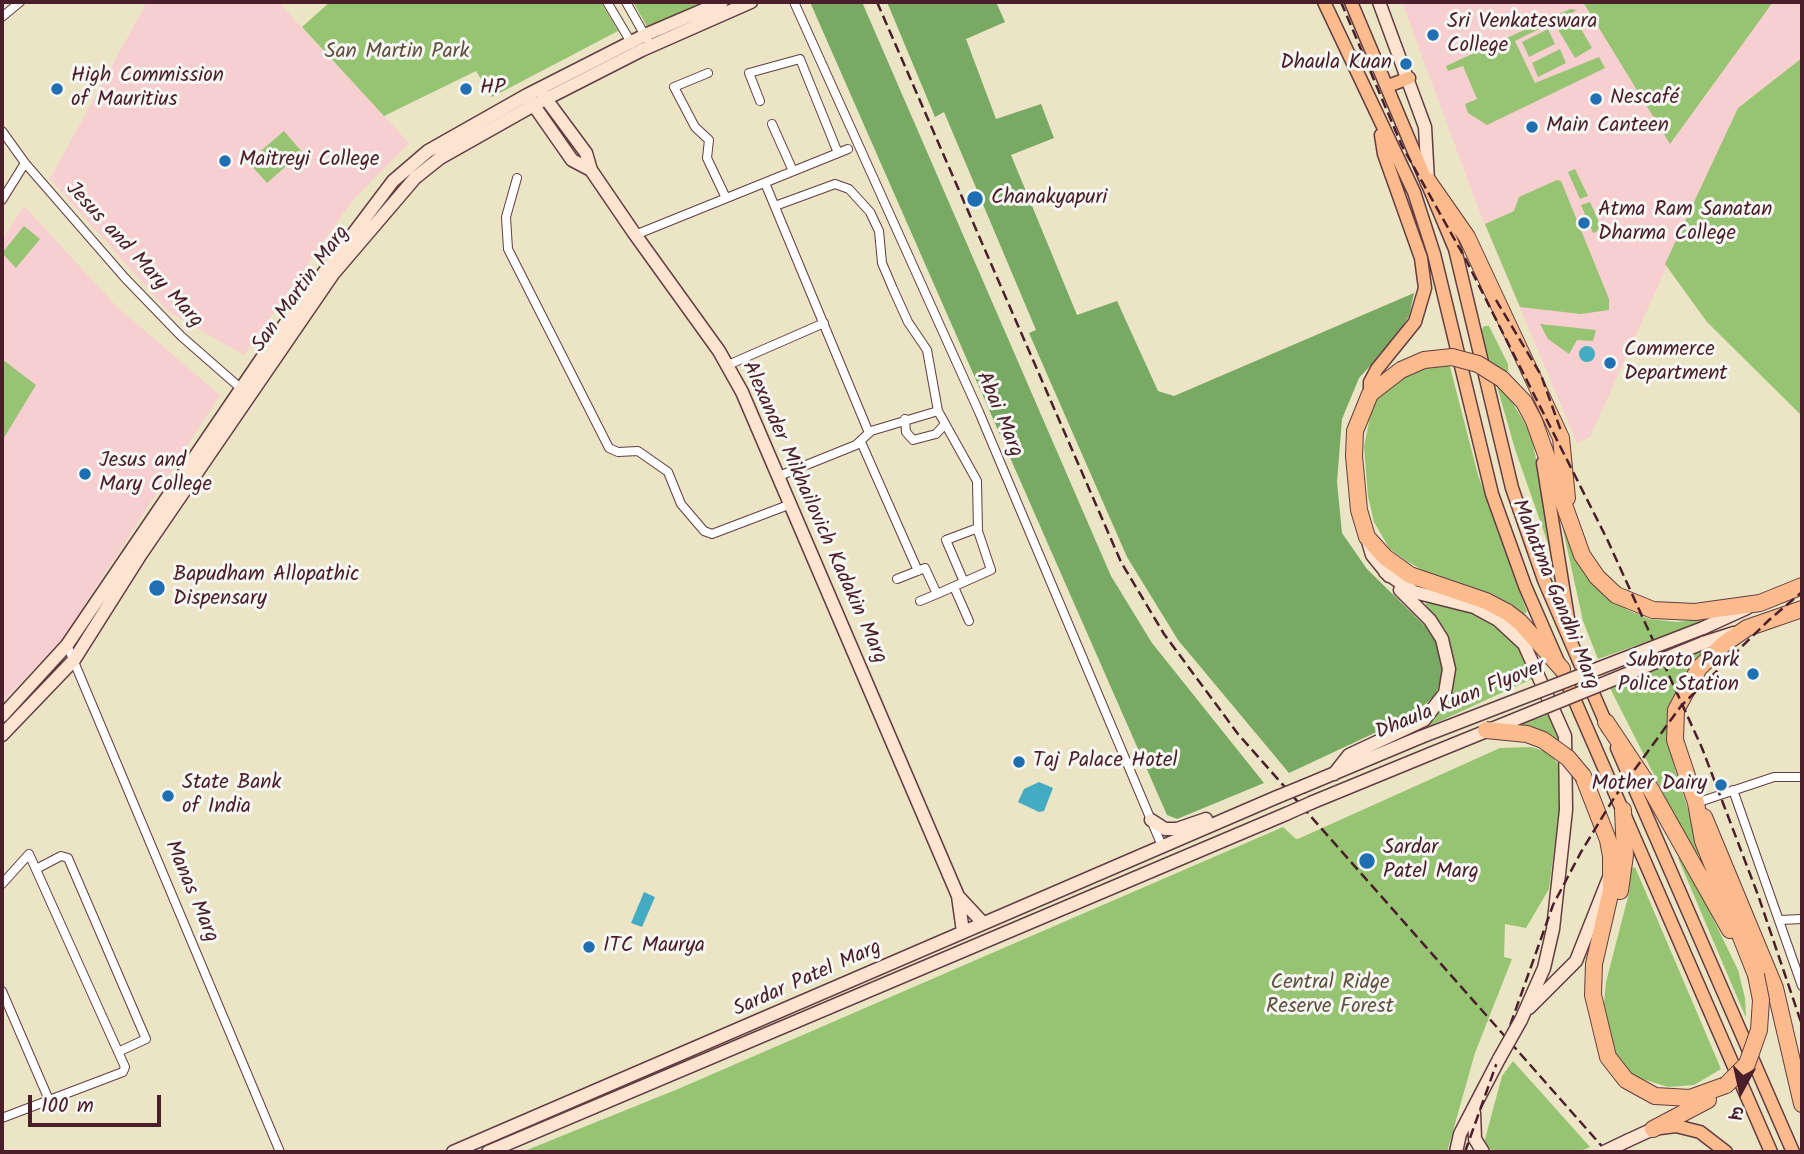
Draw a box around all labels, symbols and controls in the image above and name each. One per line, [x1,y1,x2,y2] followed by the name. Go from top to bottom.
[1447,10,1597,60] place label: Sri Venkateswara College
[1425,27,1441,43] marker: Sri Venkateswara College
[325,40,469,66] park label: San Martin Park
[1280,51,1392,77] place label: Dhaula Kuan
[1398,56,1414,72] marker: Dhaula Kuan
[71,64,224,114] place label: High Commission of Mauritius
[480,76,505,102] place label: HP
[49,81,65,97] marker: High Commission of Mauritius
[458,81,474,97] marker: HP
[1610,86,1679,112] place label: Nescafé
[1588,91,1604,107] marker: Nescafé
[1546,114,1669,140] place label: Main Canteen
[1524,119,1540,135] marker: Main Canteen
[239,148,379,174] place label: Maitreyi College
[217,153,233,169] marker: Maitreyi College
[59,178,207,334] street label: Jesus and Mary Marg
[991,186,1107,212] place label: Chanakyapuri
[965,189,985,209] marker: Chanakyapuri
[1598,198,1772,248] place label: Atma Ram Sanatan Dharma College
[1576,215,1592,231] marker: Atma Ram Sanatan Dharma College
[248,222,356,358] street label: San Martin Marg
[1624,338,1727,388] place label: Commerce Department
[1602,355,1618,371] marker: Commerce Department
[735,358,891,668] street label: Alexander Mikhailovich Kadakin Marg
[969,368,1027,462] street label: Abai Marg
[99,449,212,499] place label: Jesus and Mary College
[77,466,93,482] marker: Jesus and Mary College
[1504,496,1604,694] street label: Mahatma Gandhi Marg
[173,563,359,613] place label: Bapudham Allopathic Dispensary
[147,578,167,598] marker: Bapudham Allopathic Dispensary
[1618,649,1739,699] place label: Subroto Park Police Station
[1372,655,1550,747] street label: Dhaula Kuan Flyover
[1745,666,1761,682] marker: Subroto Park Police Station
[1033,749,1178,775] place label: Taj Palace Hotel
[1011,754,1027,770] marker: Taj Palace Hotel
[182,771,281,821] place label: State Bank of India
[1592,772,1707,798] place label: Mother Dairy
[1713,777,1729,793] marker: Mother Dairy
[160,788,176,804] marker: State Bank of India
[1383,836,1479,886] place label: Sardar Patel Marg
[157,837,223,947] street label: Manas Marg
[1357,851,1377,871] marker: Sardar Patel Marg
[603,934,705,960] place label: ITC Maurya
[730,936,886,1024] street label: Sardar Patel Marg
[581,939,597,955] marker: ITC Maurya
[1266,971,1394,1021] park label: Central Ridge Reserve Forest
[1706,1056,1776,1126] north arrow
[32,1080,164,1124] scale bar
[41,1090,94,1123] text: 100 m
[1730,1096,1746,1127] text: उ

